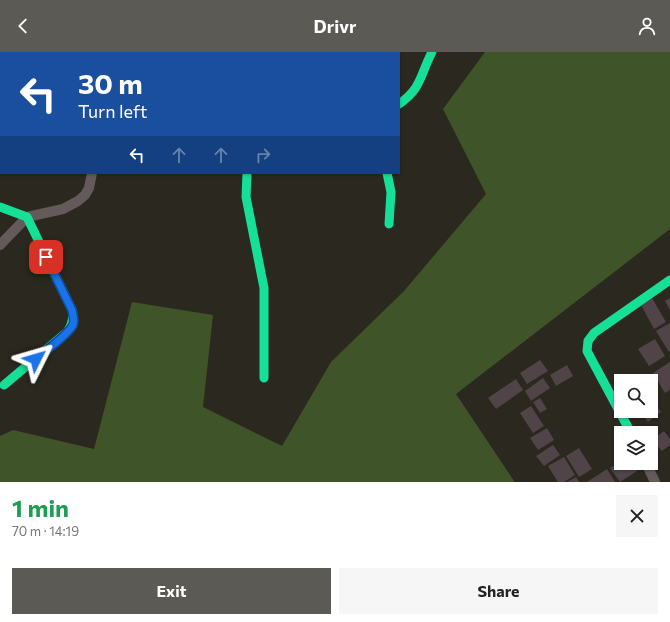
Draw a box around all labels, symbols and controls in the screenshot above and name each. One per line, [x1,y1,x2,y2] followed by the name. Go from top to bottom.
[12,15,34,37] icon: back
[314,15,356,37] text: Drivr
[636,15,658,37] icon: person
[78,66,143,100] text: 30 m
[12,68,64,120] icon: left
[78,100,147,122] text: Turn left
[126,144,148,166] icon: left
[168,144,190,166] icon: ahead
[210,144,232,166] icon: ahead
[252,144,274,166] icon: right
[29,240,63,274] pin
[35,246,57,268] icon: arrive
[15,338,57,380] position arrow
[614,374,658,470] map controls
[614,374,658,418] button: search
[614,426,658,470] button: layers
[12,493,69,522] text: 1 min
[616,495,658,537] button: close
[12,523,79,539] text: 70 m · 14:19
[12,568,331,614] button: Exit
[339,568,658,614] button: Share

